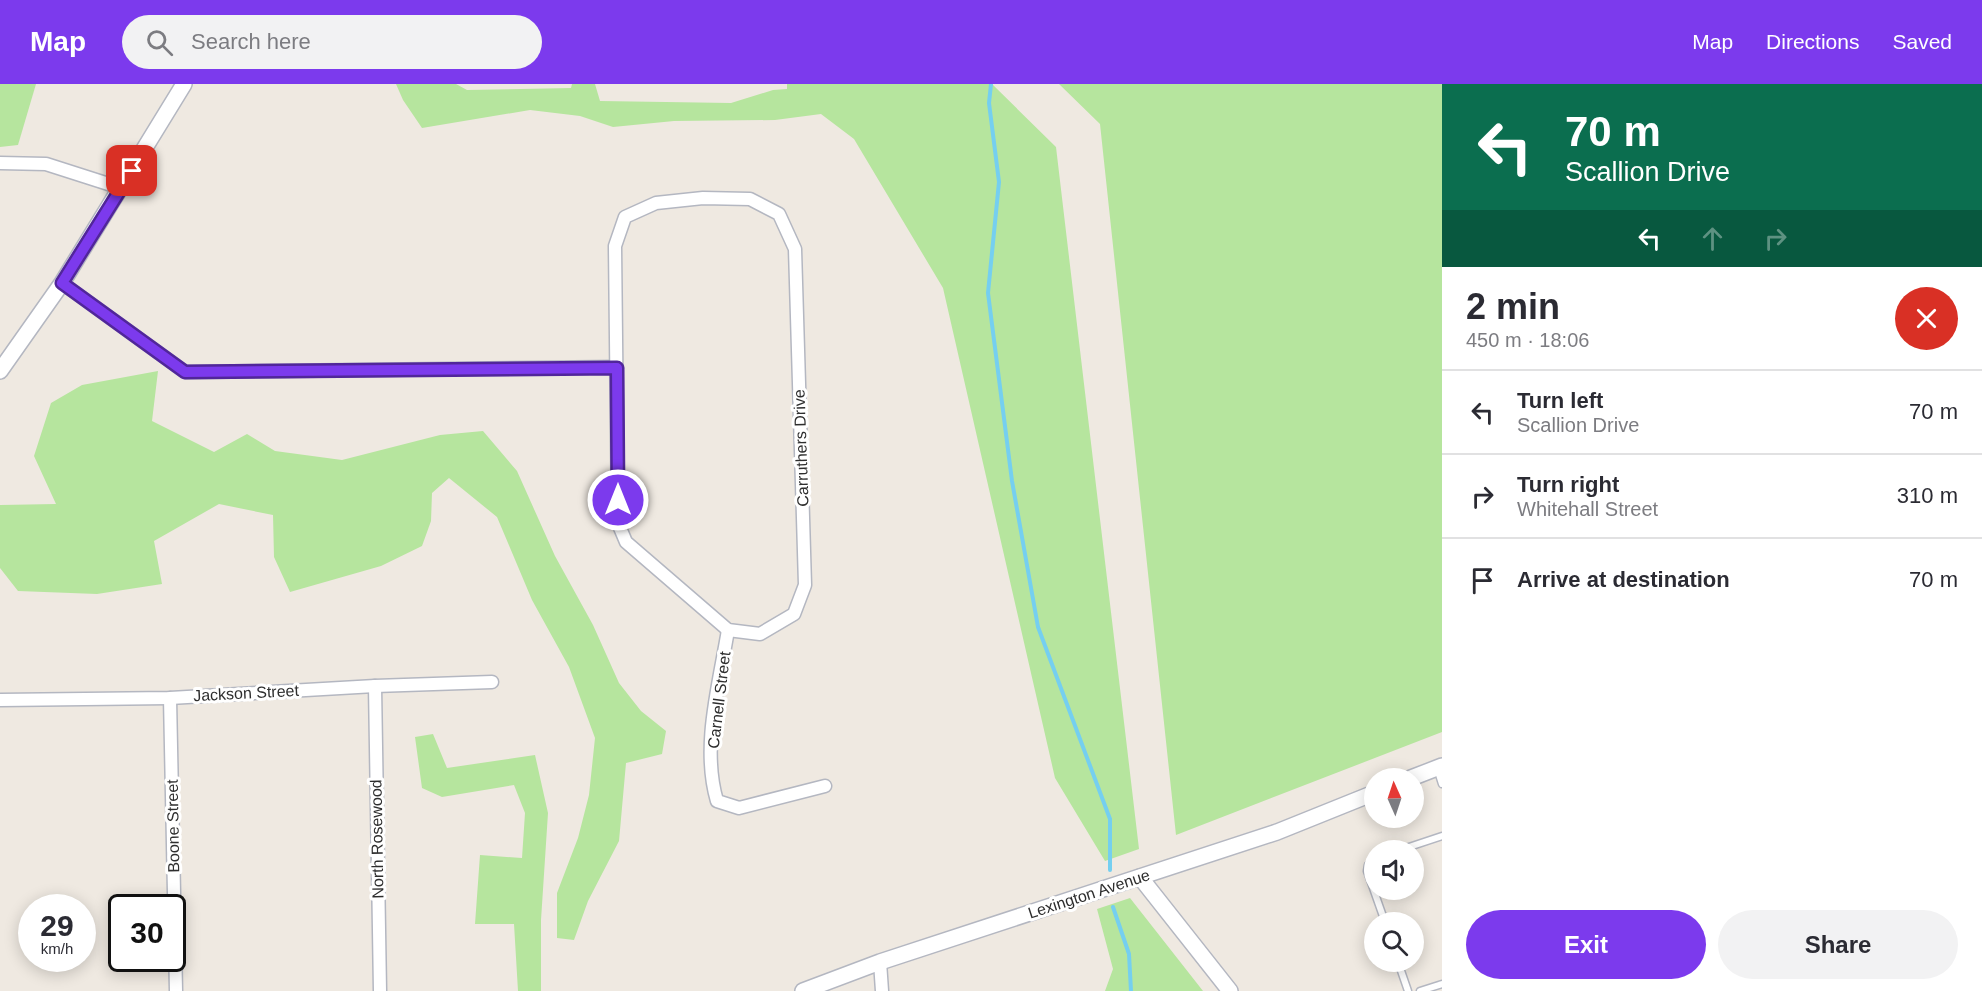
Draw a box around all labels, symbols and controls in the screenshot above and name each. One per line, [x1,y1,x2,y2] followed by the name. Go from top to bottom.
[122,15,542,69] search box
[30,26,86,57] text: Map
[143,26,176,59] icon: search
[191,29,311,54] text: Search here
[1692,30,1733,53] text: Map
[1766,30,1859,53] text: Directions
[1892,30,1952,53] text: Saved
[1466,108,1544,186] icon: left
[1565,108,1661,155] text: 70 m
[106,145,157,196] pin
[115,154,148,187] icon: arrive
[1565,157,1730,187] text: Scallion Drive
[1633,222,1666,255] icon: left
[1696,222,1729,255] icon: ahead
[1759,222,1792,255] icon: right
[1466,286,1560,327] text: 2 min
[1895,287,1958,350] button: close
[1466,329,1589,351] text: 450 m · 18:06
[1517,388,1603,413] text: Turn left
[790,389,812,507] street label: Carruthers Drive
[1466,396,1499,429] icon: left
[1909,399,1958,424] text: 70 m
[1517,414,1639,436] text: Scallion Drive
[586,468,650,532] position arrow
[1517,472,1619,497] text: Turn right
[1466,480,1499,513] icon: right
[1897,483,1958,508] text: 310 m
[1517,498,1658,520] text: Whitehall Street
[1466,564,1499,597] icon: arrive
[1517,567,1730,592] text: Arrive at destination
[1909,567,1958,592] text: 70 m
[705,650,733,750] street label: Carnell Street
[193,682,300,704] street label: Jackson Street
[1364,768,1424,828] north arrow
[1364,768,1424,972] map controls
[164,779,182,873] street label: Boone Street
[367,779,387,899] street label: North Rosewood
[1364,840,1424,900] button: sound
[1026,866,1152,922] street label: Lexington Avenue
[108,894,186,972] speed limit sign: 30
[40,909,74,942] text: 29
[1466,910,1706,979] button: Exit
[1718,910,1958,979] button: Share
[1364,912,1424,972] button: search
[41,940,73,957] text: km/h

